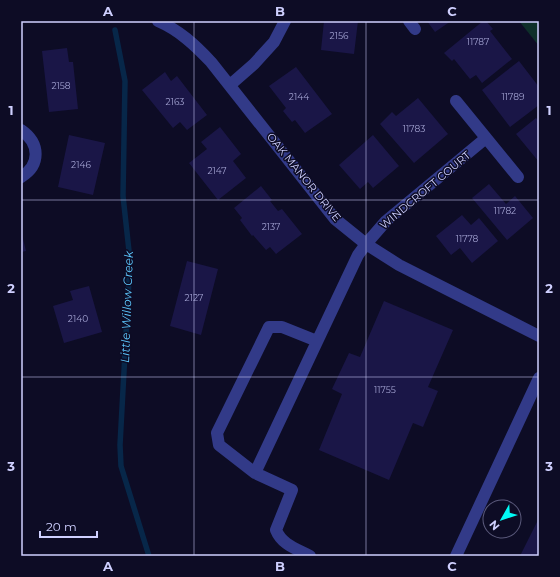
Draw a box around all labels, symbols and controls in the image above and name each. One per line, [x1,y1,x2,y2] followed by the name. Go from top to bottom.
[102,3,114,19] text: A
[275,3,285,19] text: B
[447,3,457,19] text: C
[330,30,349,41] house number: 2156
[467,36,489,47] house number: 11787
[51,80,71,91] house number: 2158
[289,91,309,102] house number: 2144
[502,91,525,102] house number: 11789
[166,96,184,107] house number: 2163
[8,102,14,118] text: 1
[546,102,552,118] text: 1
[403,123,425,134] house number: 11783
[264,130,344,224] street label: OAK MANOR DRIVE
[377,148,474,232] street label: WINDCROFT COURT
[71,159,91,170] house number: 2146
[207,165,227,176] house number: 2147
[494,205,516,216] house number: 11782
[262,221,280,232] house number: 2137
[456,233,479,244] house number: 11778
[117,250,136,363] water label: Little Willow Creek
[7,280,15,296] text: 2
[545,280,553,296] text: 2
[185,292,203,303] house number: 2127
[68,313,88,324] house number: 2140
[374,384,396,395] house number: 11755
[6,458,15,474] text: 3
[544,458,553,474] text: 3
[482,499,522,539] north arrow
[40,513,97,539] scale bar
[486,517,502,533] text: N
[46,519,77,534] text: 20 m
[102,558,114,574] text: A
[275,558,285,574] text: B
[447,558,457,574] text: C

